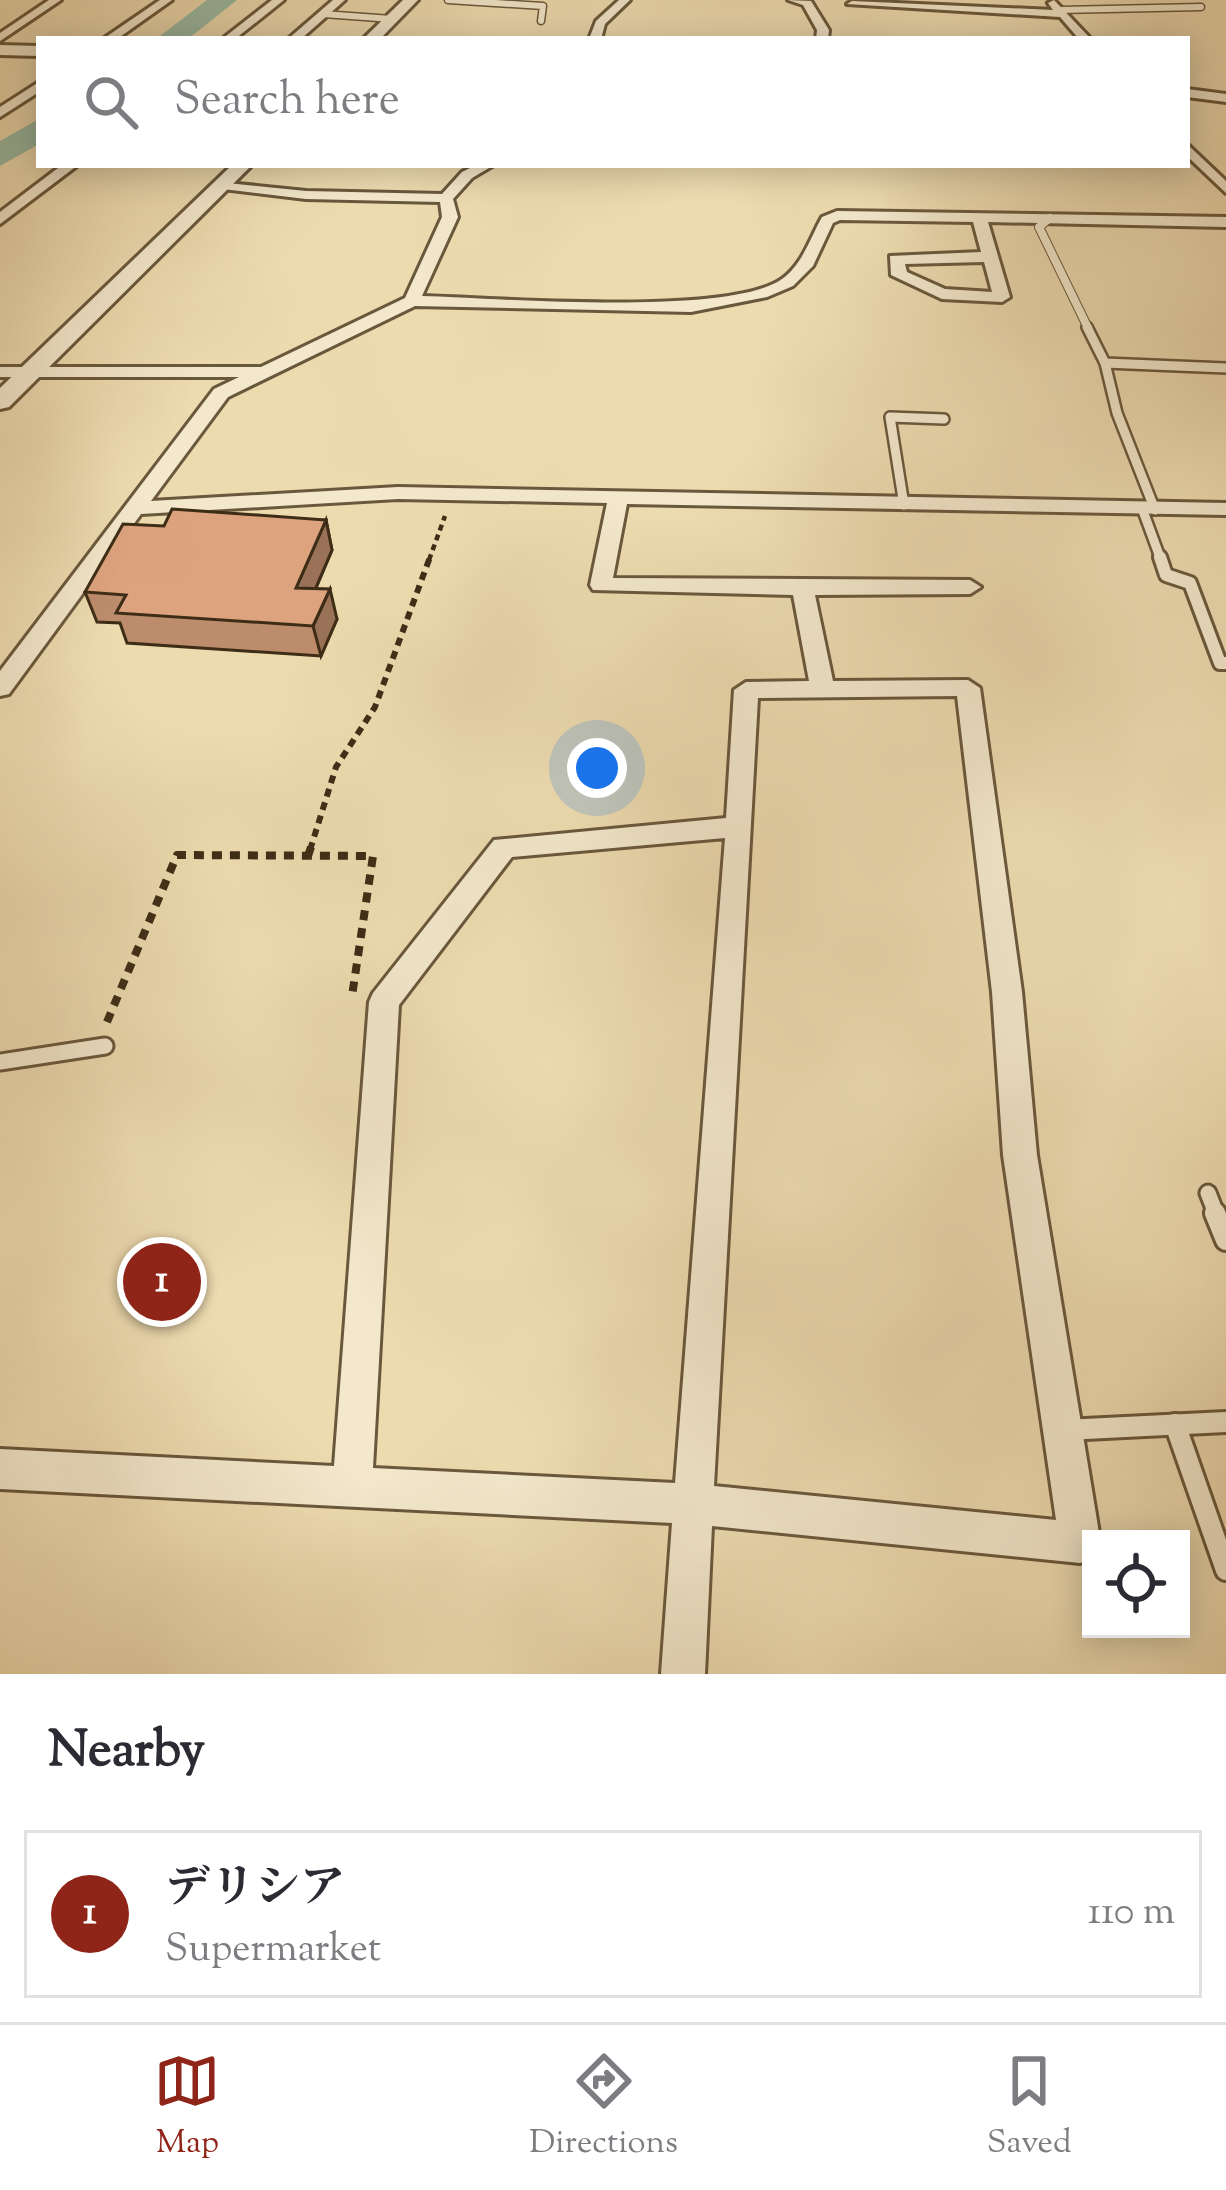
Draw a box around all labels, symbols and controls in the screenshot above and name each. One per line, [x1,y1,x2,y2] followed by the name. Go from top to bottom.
[36,36,1190,168] search box
[78,69,144,135] icon: search
[174,70,400,135] text: Search here
[567,738,627,798] your location
[123,1237,201,1327] pin: 1
[1082,1530,1190,1638] map controls
[1082,1530,1190,1638] button: locate
[48,1716,205,1789] text: Nearby
[165,1858,345,1923] text: デリシア
[83,1886,97,1942] text: 1
[1088,1886,1175,1942] text: 110 m
[165,1923,381,1979] text: Supermarket
[154,2048,220,2168] tab: Map
[529,2048,678,2168] tab: Directions
[987,2048,1072,2168] tab: Saved

